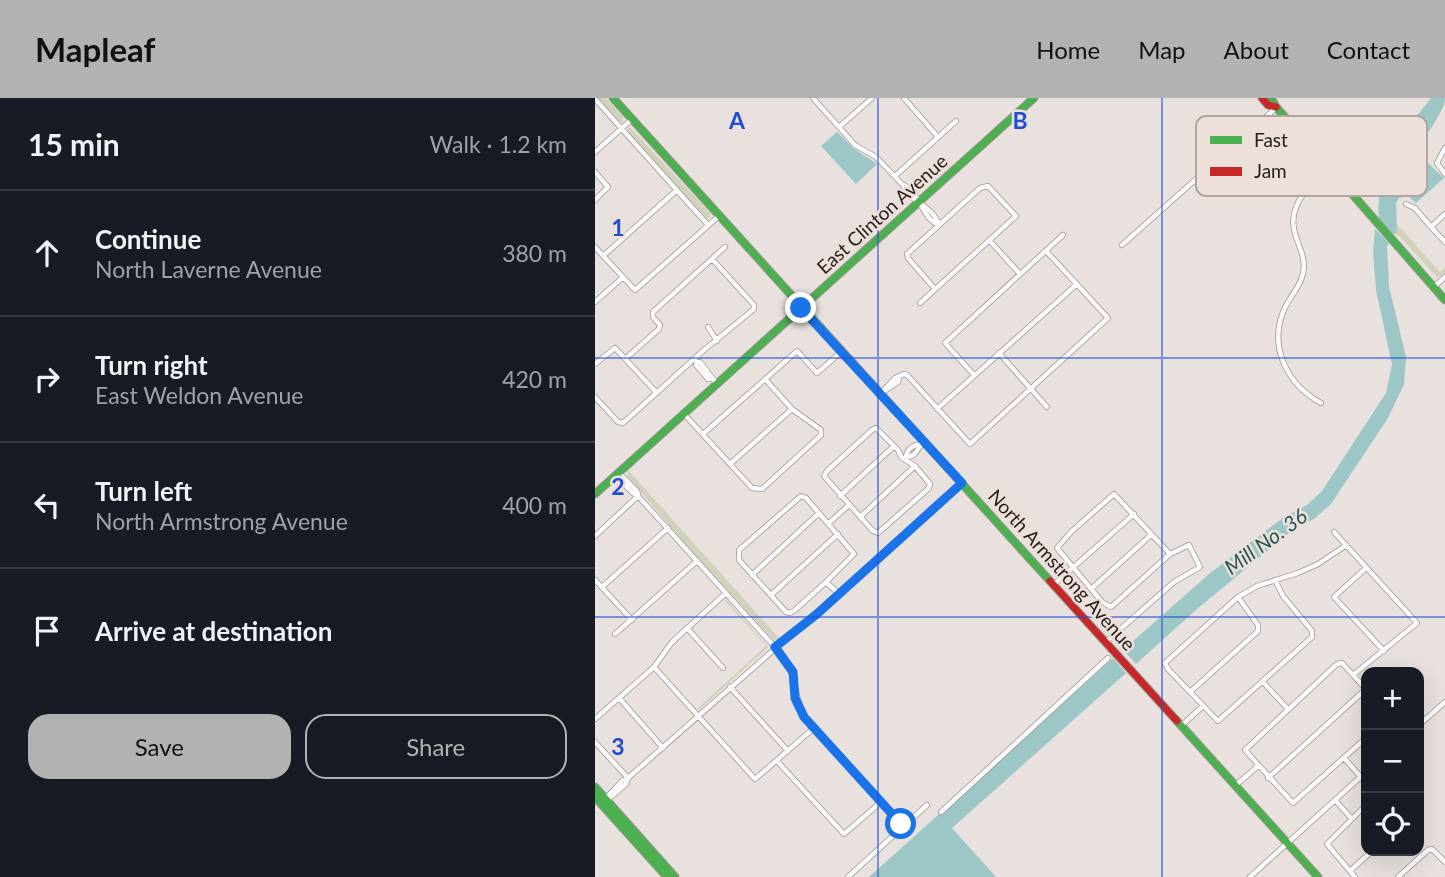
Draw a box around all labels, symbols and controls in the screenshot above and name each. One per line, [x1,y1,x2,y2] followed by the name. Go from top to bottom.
[35,29,155,69] text: Mapleaf
[1036,35,1100,64] text: Home
[1138,35,1186,64] text: Map
[1224,35,1289,64] text: About
[1327,35,1410,64] text: Contact
[728,106,746,134] text: A
[1012,106,1028,134] text: B
[1196,116,1427,196] legend
[28,126,120,162] text: 15 min
[1254,128,1288,151] text: Fast
[430,130,567,158] text: Walk · 1.2 km
[812,149,952,278] street label: East Clinton Avenue
[1254,159,1287,182] text: Jam
[611,213,625,241] text: 1
[95,223,201,255] text: Continue
[28,234,66,272] icon: ahead
[502,239,567,267] text: 380 m
[95,255,322,283] text: North Laverne Avenue
[785,292,816,323] route end
[95,349,208,381] text: Turn right
[28,360,66,398] icon: right
[502,365,567,393] text: 420 m
[95,381,303,409] text: East Weldon Avenue
[611,472,625,500] text: 2
[95,475,192,507] text: Turn left
[984,484,1141,655] street label: North Armstrong Avenue
[28,486,66,524] icon: left
[502,491,567,519] text: 400 m
[1219,502,1311,579] water label: Mill No. 36
[95,507,348,535] text: North Armstrong Avenue
[28,612,66,650] icon: arrive
[95,615,332,647] text: Arrive at destination
[1361,667,1424,856] map controls
[1361,667,1424,730] button: +
[28,714,291,779] button: Save
[305,714,567,779] button: Share
[1361,730,1424,793] button: −
[611,732,625,760] text: 3
[1361,793,1424,856] button: locate
[885,808,916,839] route start

